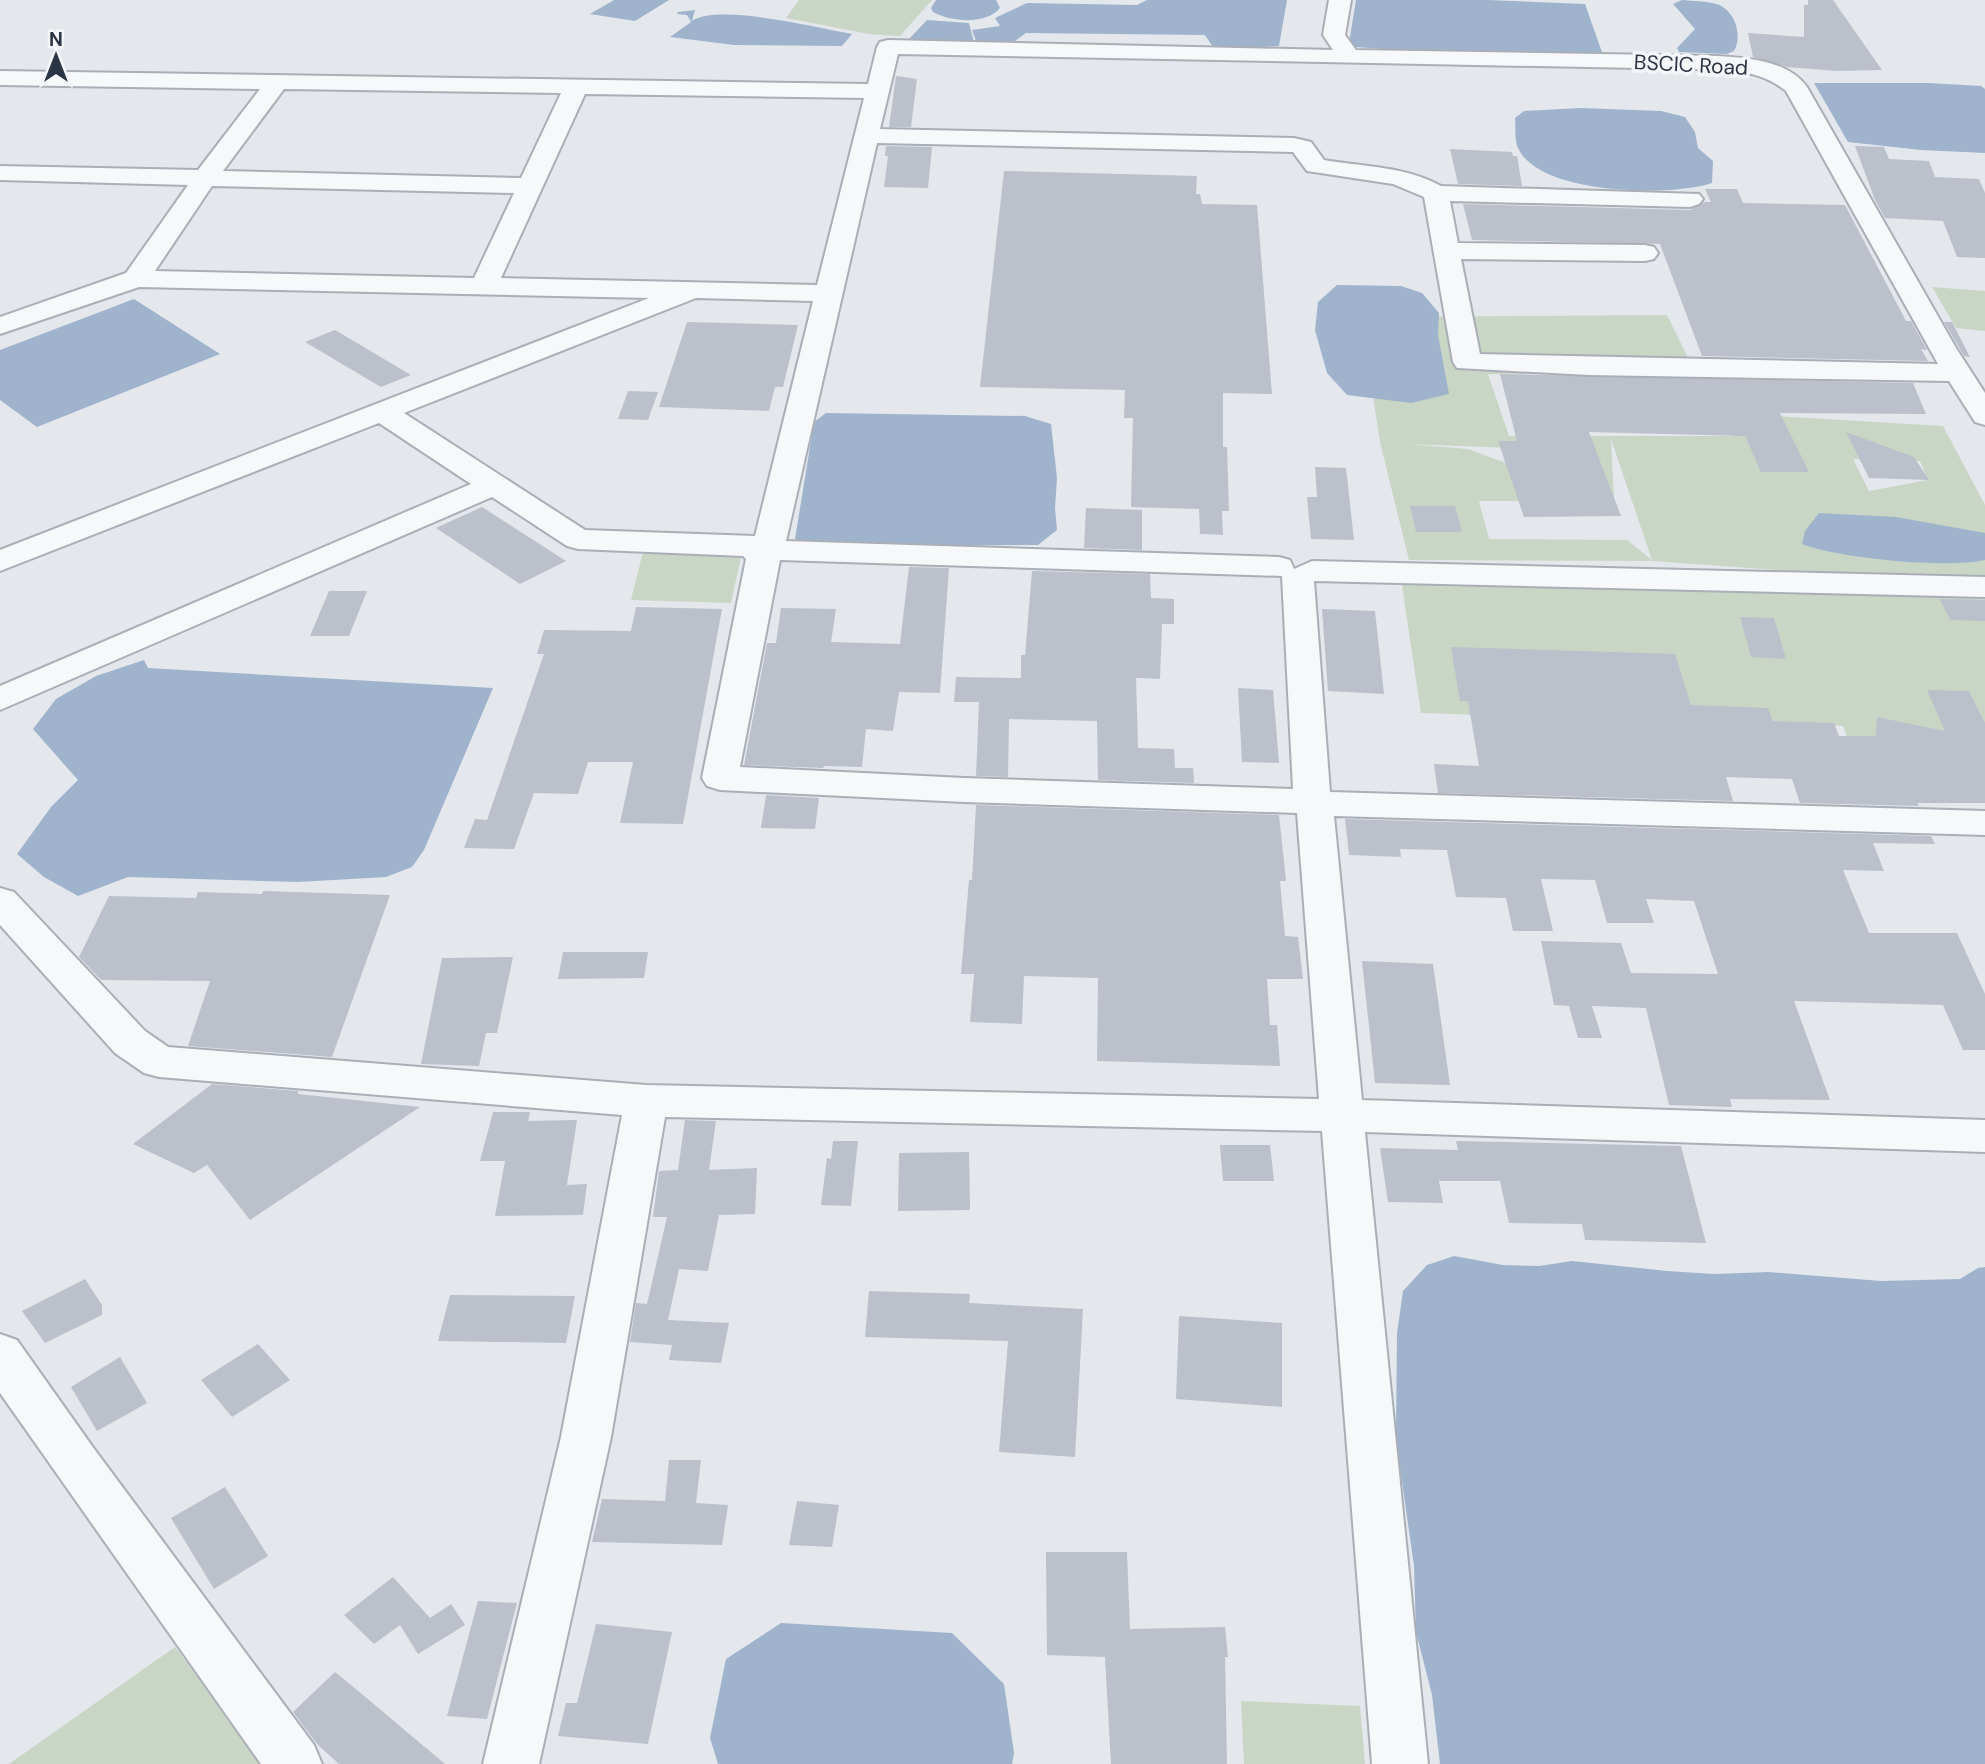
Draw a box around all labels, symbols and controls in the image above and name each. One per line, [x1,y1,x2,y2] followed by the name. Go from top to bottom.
[21,21,91,91] north arrow
[49,27,63,52] text: N
[1633,48,1749,82] street label: BSCIC Road

